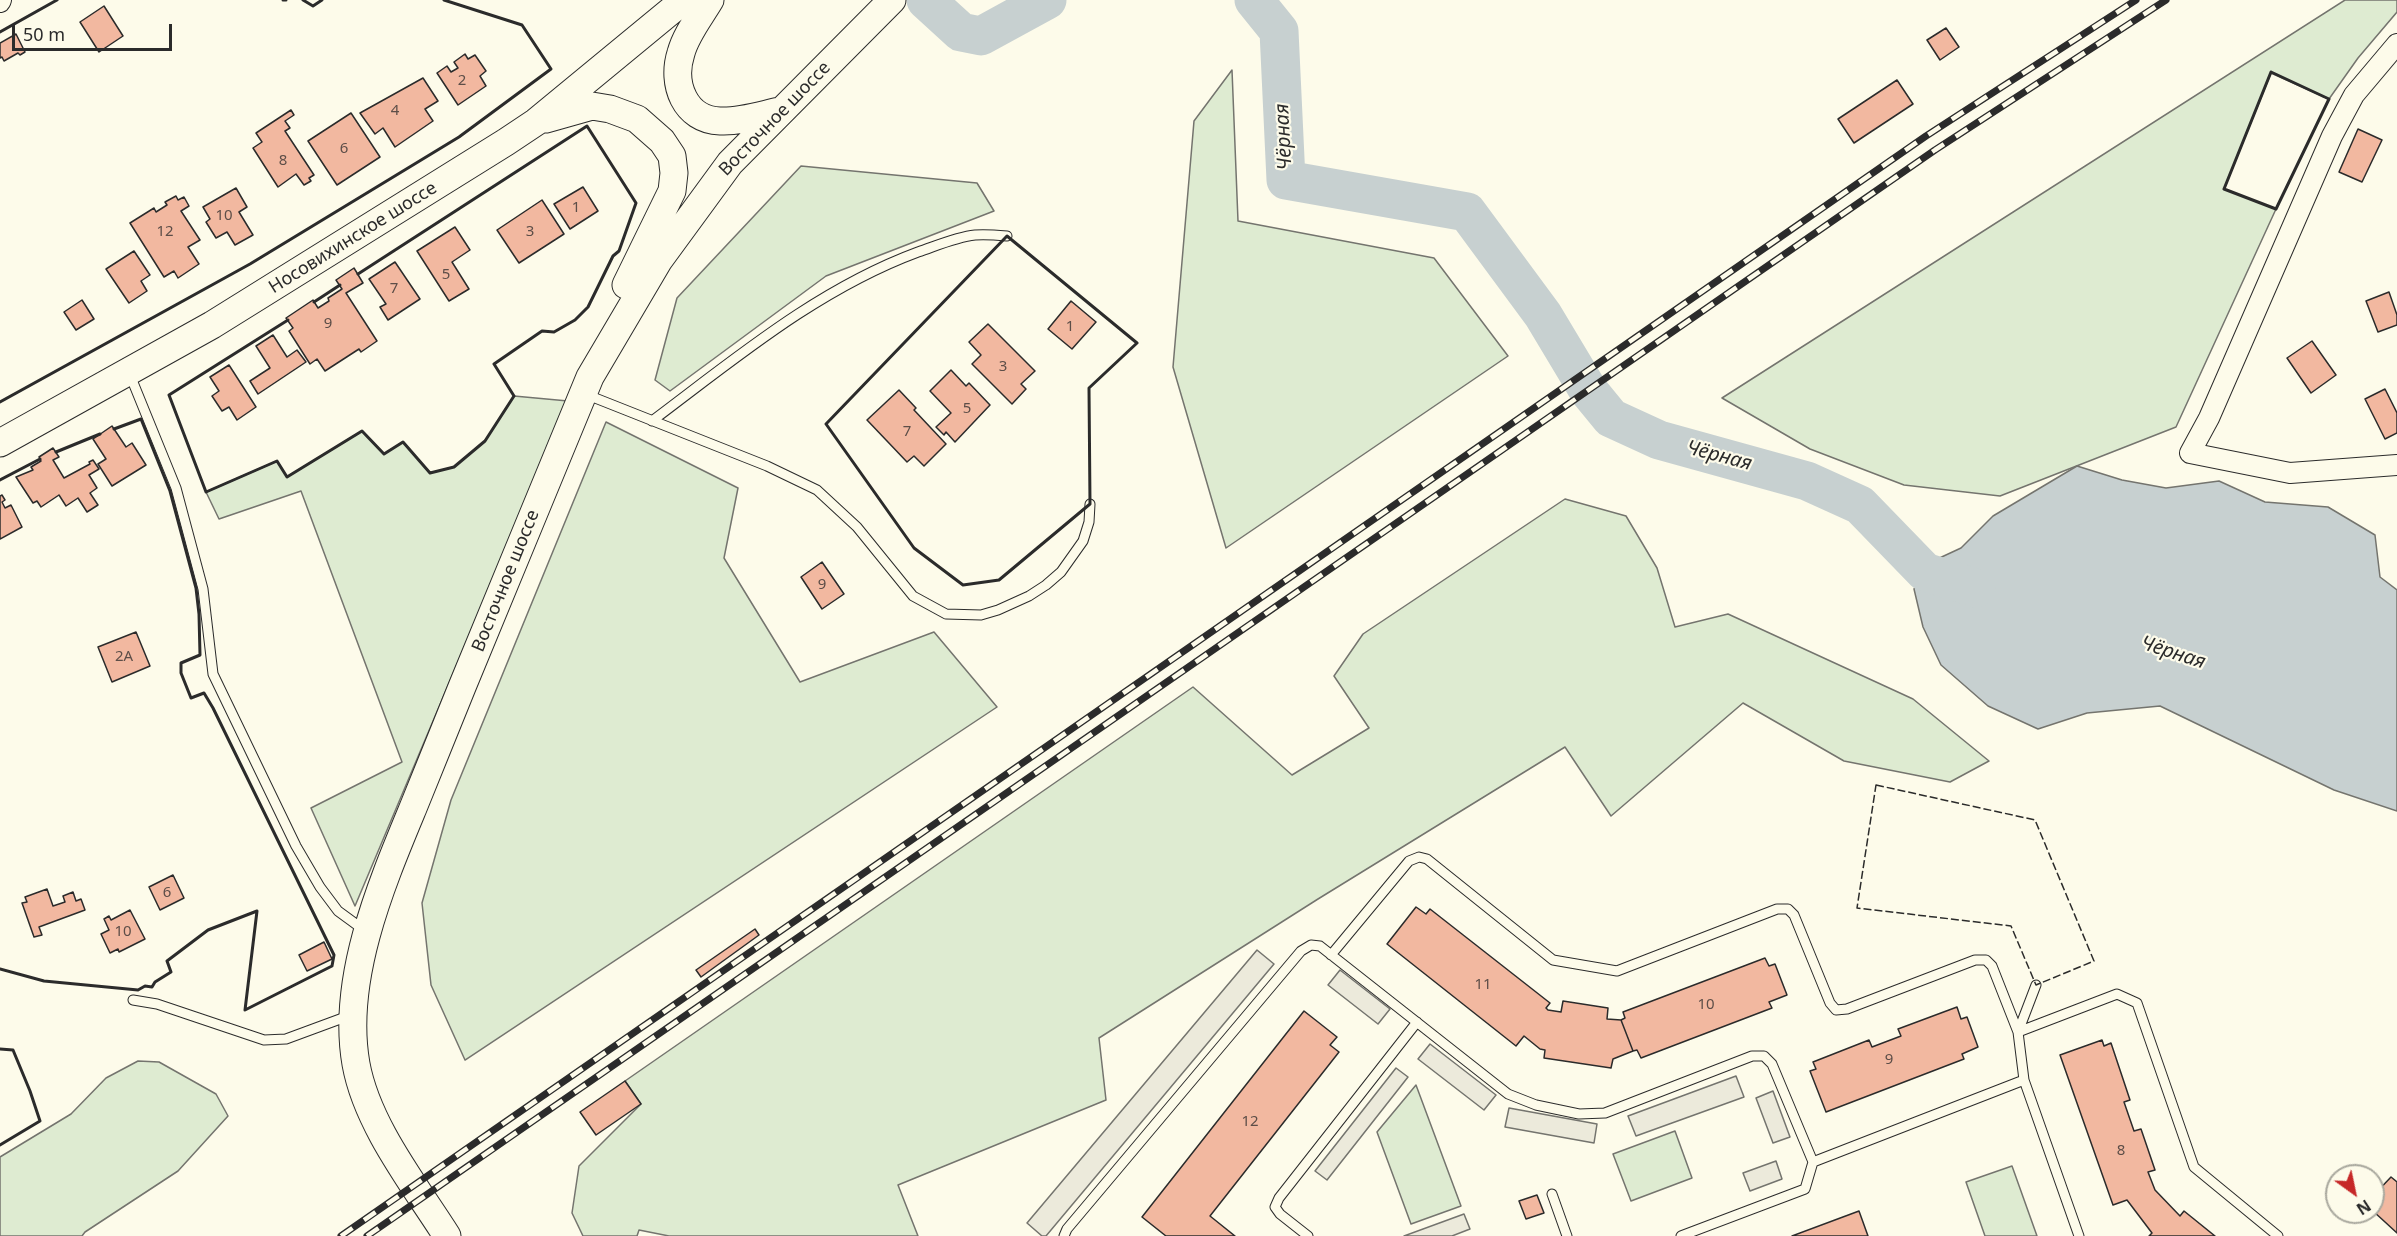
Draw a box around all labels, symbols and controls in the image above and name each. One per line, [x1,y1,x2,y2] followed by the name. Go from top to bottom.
[15,12,176,50] scale bar
[23,22,65,46] text: 50 m
[715,57,835,181] street label: Восточное шоссе
[458,72,466,90] house number: 2
[391,102,399,120] house number: 4
[1270,103,1298,171] water label: Чёрная
[340,140,348,158] house number: 6
[279,152,287,170] house number: 8
[265,178,441,298] street label: Носовихинское шоссе
[572,199,580,217] house number: 1
[215,207,233,225] house number: 10
[156,223,174,241] house number: 12
[526,223,534,241] house number: 3
[442,266,450,284] house number: 5
[390,280,398,298] house number: 7
[324,315,332,333] house number: 9
[1066,318,1074,336] house number: 1
[999,358,1007,376] house number: 3
[963,400,971,418] house number: 5
[903,423,911,441] house number: 7
[1684,436,1754,476] water label: Чёрная
[468,507,544,655] street label: Восточное шоссе
[818,576,826,594] house number: 9
[2138,631,2208,675] water label: Чёрная
[115,648,133,666] house number: 2А
[163,884,171,902] house number: 6
[114,923,132,941] house number: 10
[1474,976,1492,994] house number: 11
[1697,996,1715,1014] house number: 10
[1885,1051,1893,1069] house number: 9
[1241,1113,1259,1131] house number: 12
[2117,1142,2125,1160] house number: 8
[2325,1164,2385,1224] north arrow
[2352,1195,2375,1220] text: N

